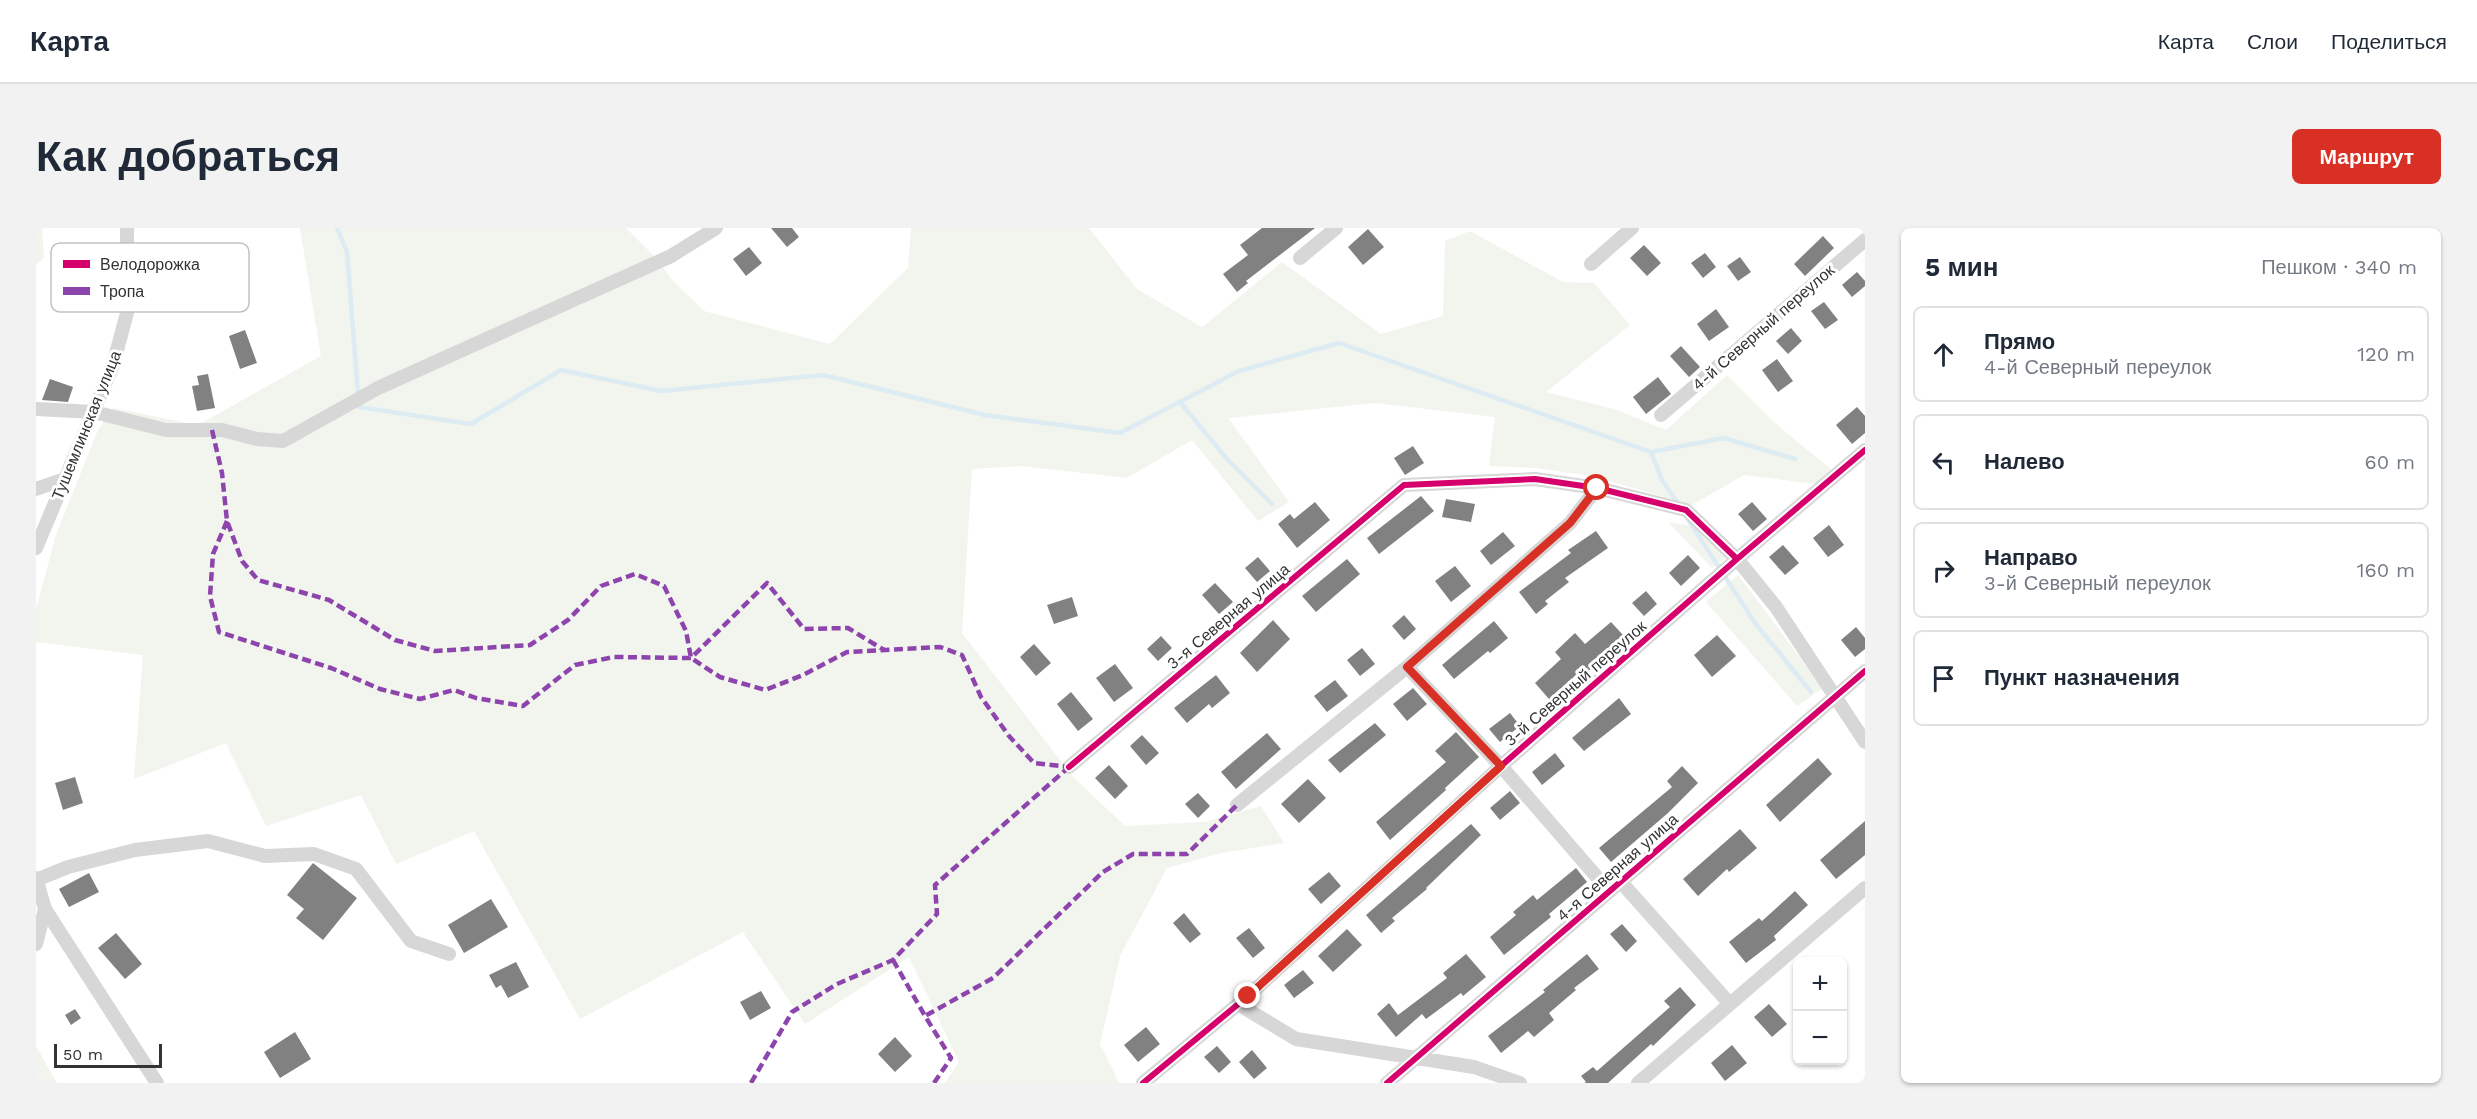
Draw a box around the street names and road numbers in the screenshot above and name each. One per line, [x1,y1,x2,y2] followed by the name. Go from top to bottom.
[1688,260,1839,394] street label: 4-й Северный переулок
[48,348,125,502] street label: Тушемлинская улица
[1163,560,1293,673] street label: 3-я Северная улица
[1501,616,1651,750] street label: 3-й Северный переулок
[1553,809,1682,925] street label: 4-я Северная улица

